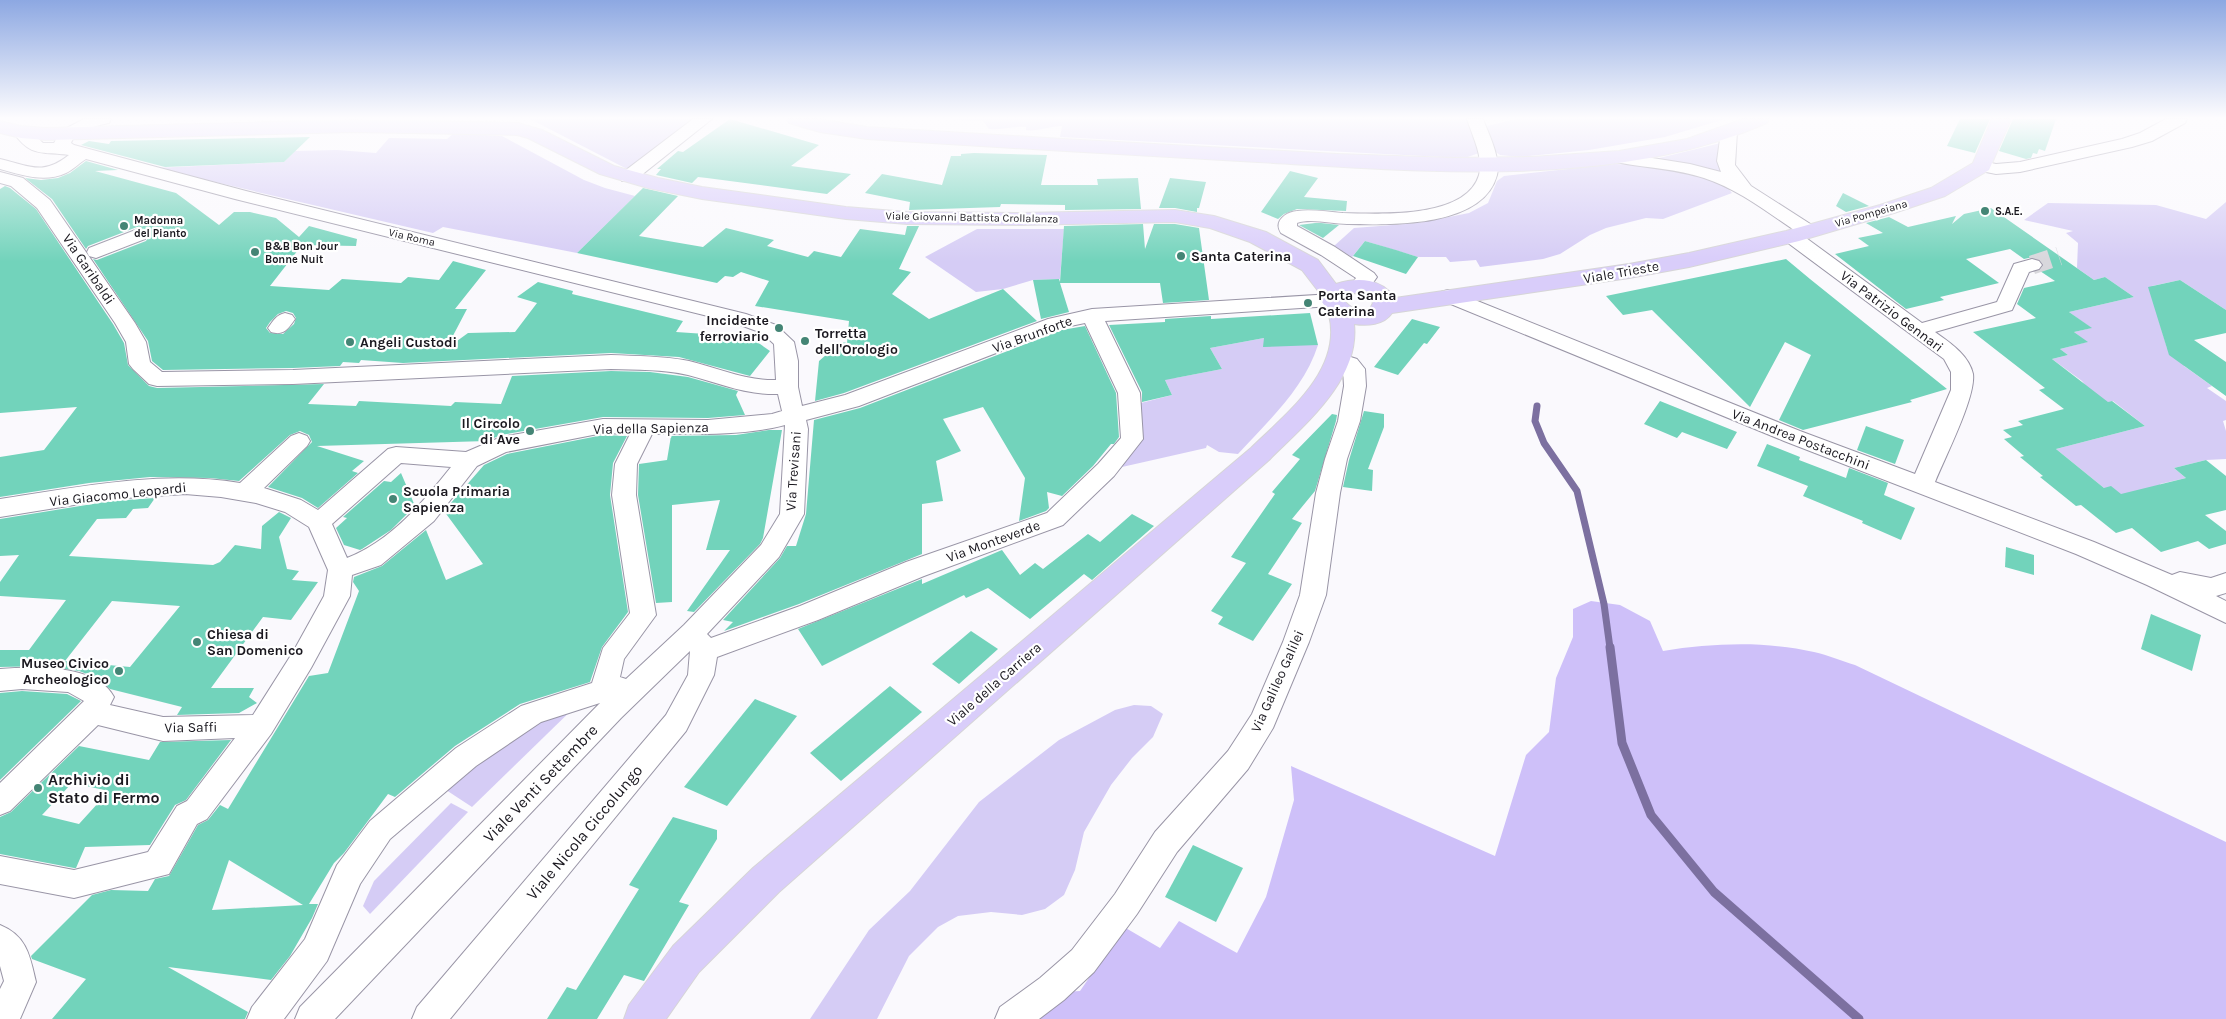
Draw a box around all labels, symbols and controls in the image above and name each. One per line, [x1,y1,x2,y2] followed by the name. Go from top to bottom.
[1833,197,1909,230] street label: Via Pompeiana
[1979,205,1991,217] marker: S.A.E.
[1995,205,2023,218] place label: S.A.E.
[885,209,1059,226] street label: Viale Giovanni Battista Crollalanza
[134,214,187,240] place label: Madonna del Pianto
[118,220,130,232] marker: Madonna del Pianto
[387,226,436,249] street label: Via Roma
[59,231,118,308] street label: Via Garibaldi
[265,240,339,266] place label: B&B Bon Jour Bonne Nuit
[249,246,261,258] marker: B&B Bon Jour Bonne Nuit
[1191,248,1291,265] place label: Santa Caterina
[1175,250,1187,262] marker: Santa Caterina
[1582,257,1660,287] street label: Viale Trieste
[1837,267,1947,356] street label: Via Patrizio Gennari
[1318,287,1396,320] place label: Porta Santa Caterina
[1302,297,1314,309] marker: Porta Santa Caterina
[699,312,769,345] place label: Incidente ferroviario
[990,312,1074,357] street label: Via Brunforte
[773,322,785,334] marker: Incidente ferroviario
[815,325,898,358] place label: Torretta dell'Orologio
[360,334,457,351] place label: Angeli Custodi
[799,335,811,347] marker: Torretta dell'Orologio
[344,336,356,348] marker: Angeli Custodi
[1729,405,1872,474] street label: Via Andrea Postacchini
[461,415,520,448] place label: Il Circolo di Ave
[593,419,709,438] street label: Via della Sapienza
[524,425,536,437] marker: Il Circolo di Ave
[782,430,805,512] street label: Via Trevisani
[49,479,187,510] street label: Via Giacomo Leopardi
[403,483,510,516] place label: Scuola Primaria Sapienza
[387,493,399,505] marker: Scuola Primaria Sapienza
[944,517,1042,566] street label: Via Monteverde
[207,626,303,659] place label: Chiesa di San Domenico
[1247,627,1308,735] street label: Via Galileo Galilei
[191,636,203,648] marker: Chiesa di San Domenico
[944,639,1045,730] street label: Viale della Carriera
[21,655,109,688] place label: Museo Civico Archeologico
[113,665,125,677] marker: Museo Civico Archeologico
[164,719,218,736] street label: Via Saffi
[479,720,602,846] street label: Viale Venti Settembre
[522,761,646,904] street label: Viale Nicola Ciccolungo
[48,770,160,807] place label: Archivio di Stato di Fermo
[32,782,44,794] marker: Archivio di Stato di Fermo

